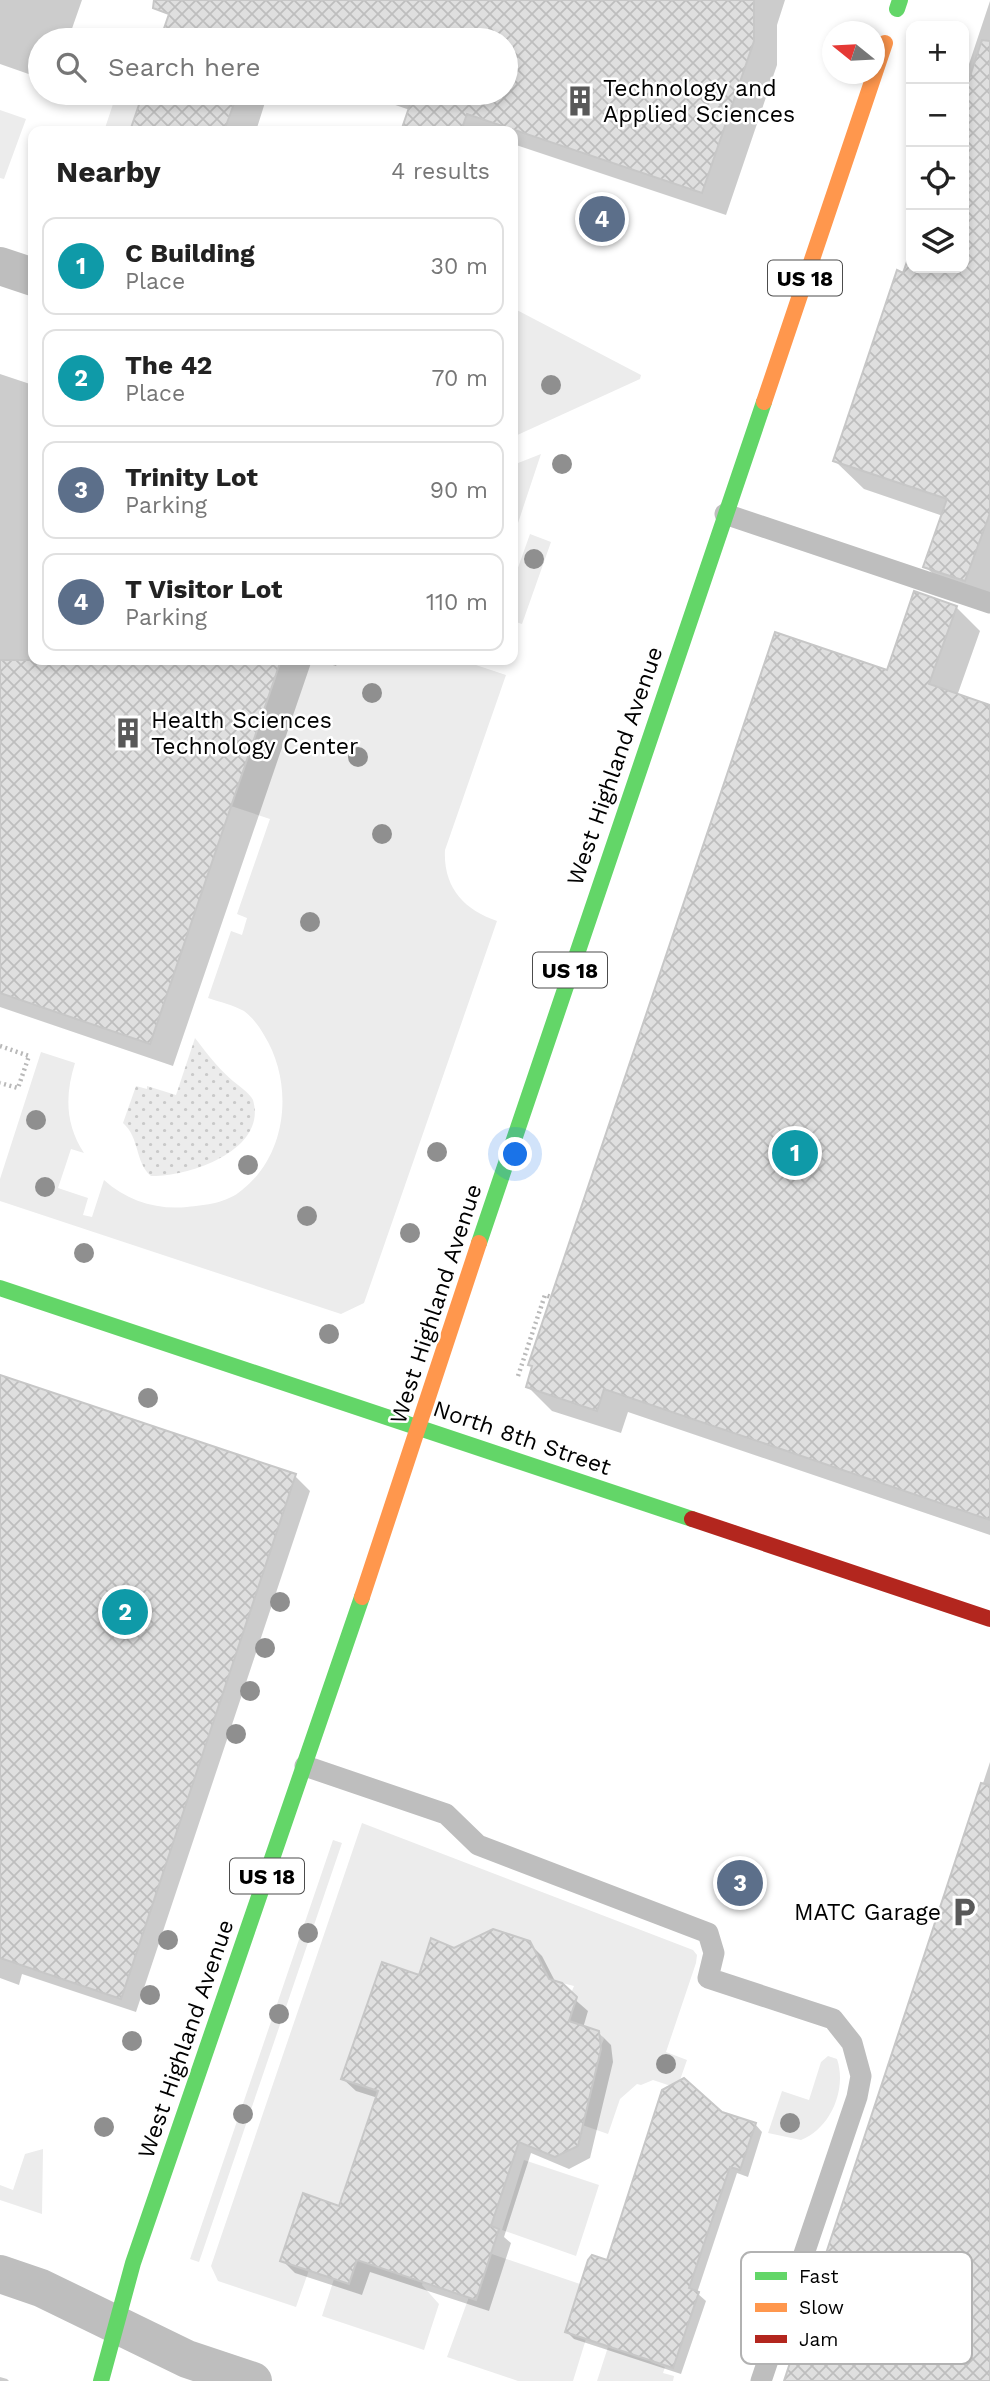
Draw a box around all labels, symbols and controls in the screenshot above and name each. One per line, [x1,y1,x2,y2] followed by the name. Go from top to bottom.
[822,21,885,84] north arrow
[906,21,969,273] map controls
[906,21,969,84] button: +
[28,28,518,105] search box
[52,48,90,86] icon: search
[108,52,260,82] text: Search here
[603,75,795,128] place label: Technology and Applied Sciences
[563,84,597,118] building icon: Technology and Applied Sciences
[906,84,969,147] button: −
[906,147,969,210] button: locate
[56,154,161,189] text: Nearby
[391,158,490,185] text: 4 results
[579,193,625,245] pin: 4
[906,210,969,273] button: layers
[125,238,255,268] text: C Building
[76,253,86,280] text: 1
[431,253,488,280] text: 30 m
[768,260,842,296] road number: US 18
[125,268,185,295] text: Place
[125,350,212,380] text: The 42
[74,365,88,392] text: 2
[431,365,488,392] text: 70 m
[125,380,185,407] text: Place
[125,462,258,492] text: Trinity Lot
[74,477,88,504] text: 3
[430,477,488,504] text: 90 m
[125,492,207,519] text: Parking
[125,574,282,604] text: T Visitor Lot
[74,589,88,616] text: 4
[426,589,488,616] text: 110 m
[125,604,207,631] text: Parking
[561,643,669,889] street label: West Highland Avenue
[151,707,358,760] place label: Health Sciences Technology Center
[111,716,145,750] building icon: Health Sciences Technology Center
[533,953,607,988] road number: US 18
[772,1127,818,1179] pin: 1
[498,1137,532,1171] your location
[384,1181,488,1427] street label: West Highland Avenue
[430,1395,615,1481] street label: North 8th Street
[102,1586,148,1638] pin: 2
[717,1857,763,1909] pin: 3
[230,1858,304,1894] road number: US 18
[947,1895,981,1929] parking icon: MATC Garage
[794,1899,941,1926] place label: MATC Garage
[132,1916,240,2162] street label: West Highland Avenue
[741,2252,972,2364] legend
[799,2265,838,2288] text: Fast
[799,2296,844,2319] text: Slow
[799,2328,838,2351] text: Jam

